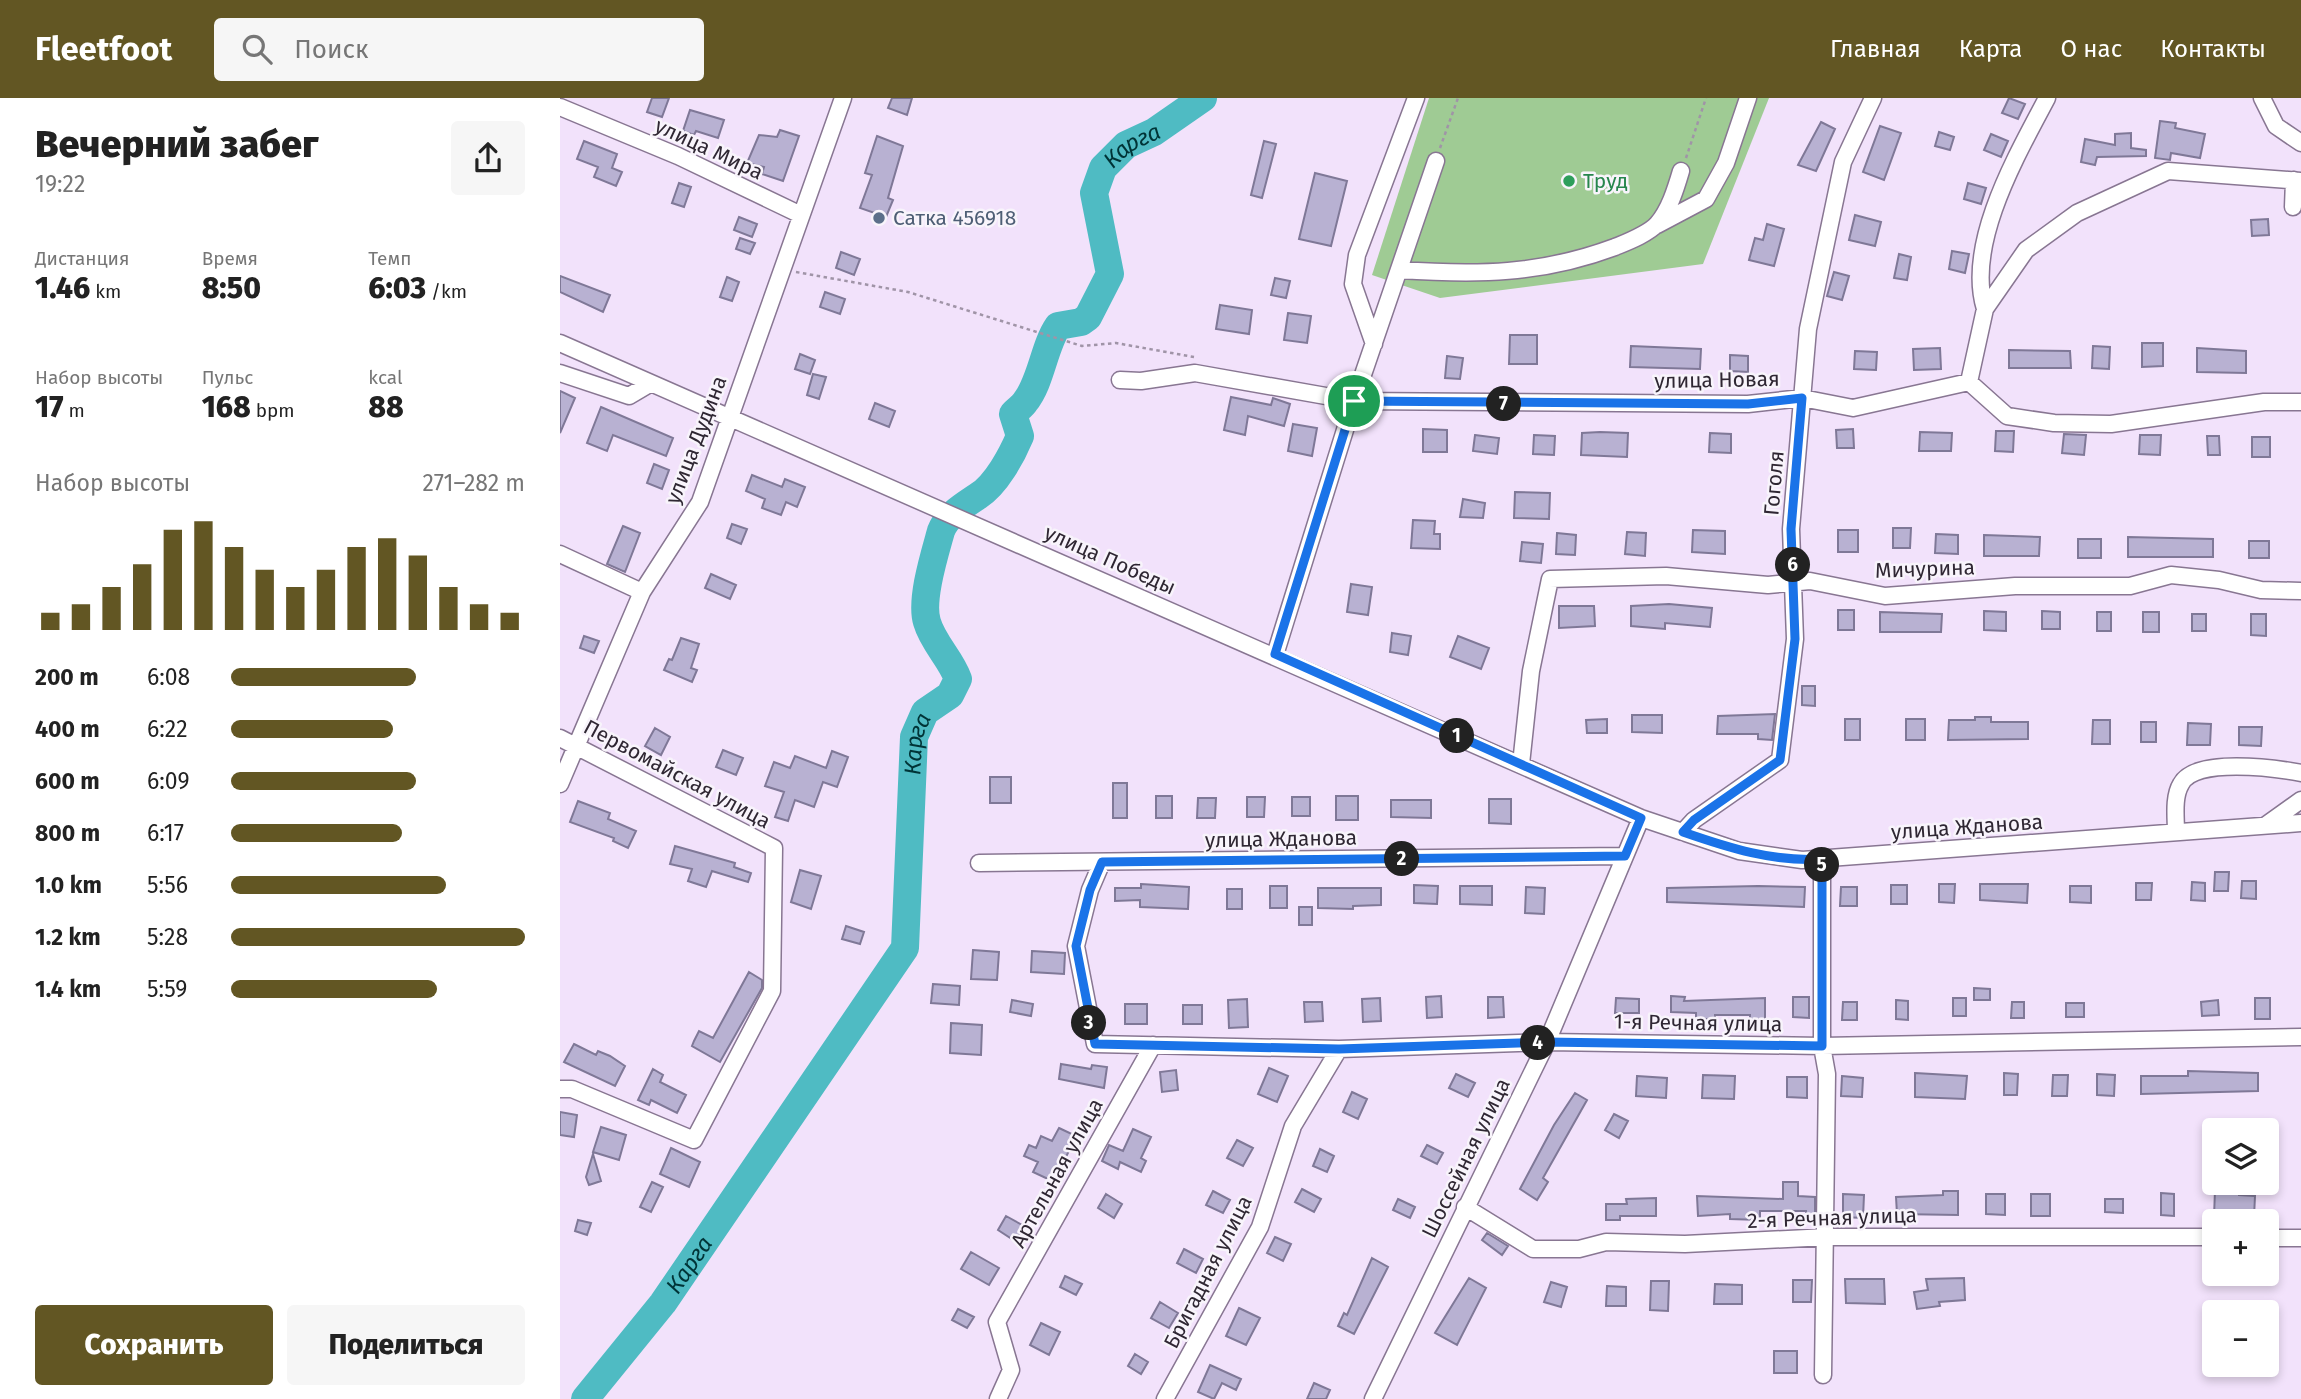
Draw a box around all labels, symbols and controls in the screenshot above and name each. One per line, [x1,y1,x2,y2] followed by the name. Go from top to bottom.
[214,18,704,81] search box
[35,29,172,69] text: Fleetfoot
[238,30,276,68] icon: search
[294,34,369,65] text: Поиск
[1830,35,1921,63] text: Главная
[1959,35,2022,63] text: Карта
[2060,35,2122,63] text: О нас
[2160,35,2266,63] text: Контакты
[651,113,767,185] street label: улица Мира
[1097,117,1165,174] water label: Карга
[35,121,319,167] text: Вечерний забег
[451,121,525,195] button: share
[1583,168,1628,194] place label: Труд
[35,170,85,198] text: 19:22
[1561,173,1577,189] marker: Труд
[893,205,1016,231] place label: Сатка 456918
[871,210,887,226] marker: Сатка 456918
[35,247,130,270] text: Дистанция
[202,247,258,270] text: Время
[368,247,411,270] text: Темп
[35,270,90,306] text: 1.46
[202,270,261,306] text: 8:50
[368,270,426,306] text: 6:03
[90,280,121,303] text: km
[426,280,467,303] text: /km
[35,366,163,389] text: Набор высоты
[202,366,253,389] text: Пульс
[368,366,403,389] text: kcal
[1654,366,1780,394] street label: улица Новая
[1324,371,1384,431] pin
[660,372,732,508] street label: улица Дудина
[1335,382,1373,420] icon: arrive
[1486,386,1522,422] pin: 7
[35,389,63,425] text: 17
[202,389,251,425] text: 168
[368,389,404,425] text: 88
[1499,392,1508,415] text: 7
[63,399,85,422] text: m
[251,399,295,422] text: bpm
[1758,449,1790,517] street label: Гоголя
[35,469,190,497] text: Набор высоты
[423,469,525,497] text: 271–282 m
[1040,519,1180,601] street label: улица Победы
[1776,547,1810,582] pin: 6
[1787,553,1798,576] text: 6
[1875,554,1975,584] street label: Мичурина
[35,663,99,691] text: 200 m
[147,663,190,691] text: 6:08
[898,708,937,776] water label: Карга
[579,714,775,834] street label: Первомайская улица
[35,715,100,743] text: 400 m
[147,715,188,743] text: 6:22
[1440,718,1474,754] pin: 1
[1452,724,1461,747] text: 1
[35,767,100,795] text: 600 m
[147,767,189,795] text: 6:09
[1890,809,2044,845] street label: улица Жданова
[35,819,100,847] text: 800 m
[147,819,184,847] text: 6:17
[1205,825,1357,853] street label: улица Жданова
[1384,842,1420,876] pin: 2
[1397,847,1406,870] text: 2
[1804,848,1840,882] pin: 5
[1816,853,1827,876] text: 5
[35,871,102,899] text: 1.0 km
[147,871,188,899] text: 5:56
[35,923,101,951] text: 1.2 km
[147,923,188,951] text: 5:28
[35,975,101,1003] text: 1.4 km
[147,975,187,1003] text: 5:59
[1072,1006,1106,1040] pin: 3
[1614,1009,1782,1037] street label: 1-я Речная улица
[1084,1011,1093,1034] text: 3
[1520,1026,1556,1060] pin: 4
[1532,1031,1543,1054] text: 4
[1416,1074,1516,1242] street label: Шоссейная улица
[1005,1094,1109,1252] street label: Артельная улица
[2202,1118,2279,1377] map controls
[2202,1118,2279,1195] button: layers
[1158,1191,1258,1353] street label: Бригадная улица
[1747,1202,1917,1234] street label: 2-я Речная улица
[2202,1209,2279,1286] button: +
[660,1231,718,1299] water label: Карга
[2202,1300,2279,1377] button: −
[35,1305,273,1385] button: Сохранить
[287,1305,525,1385] button: Поделиться

